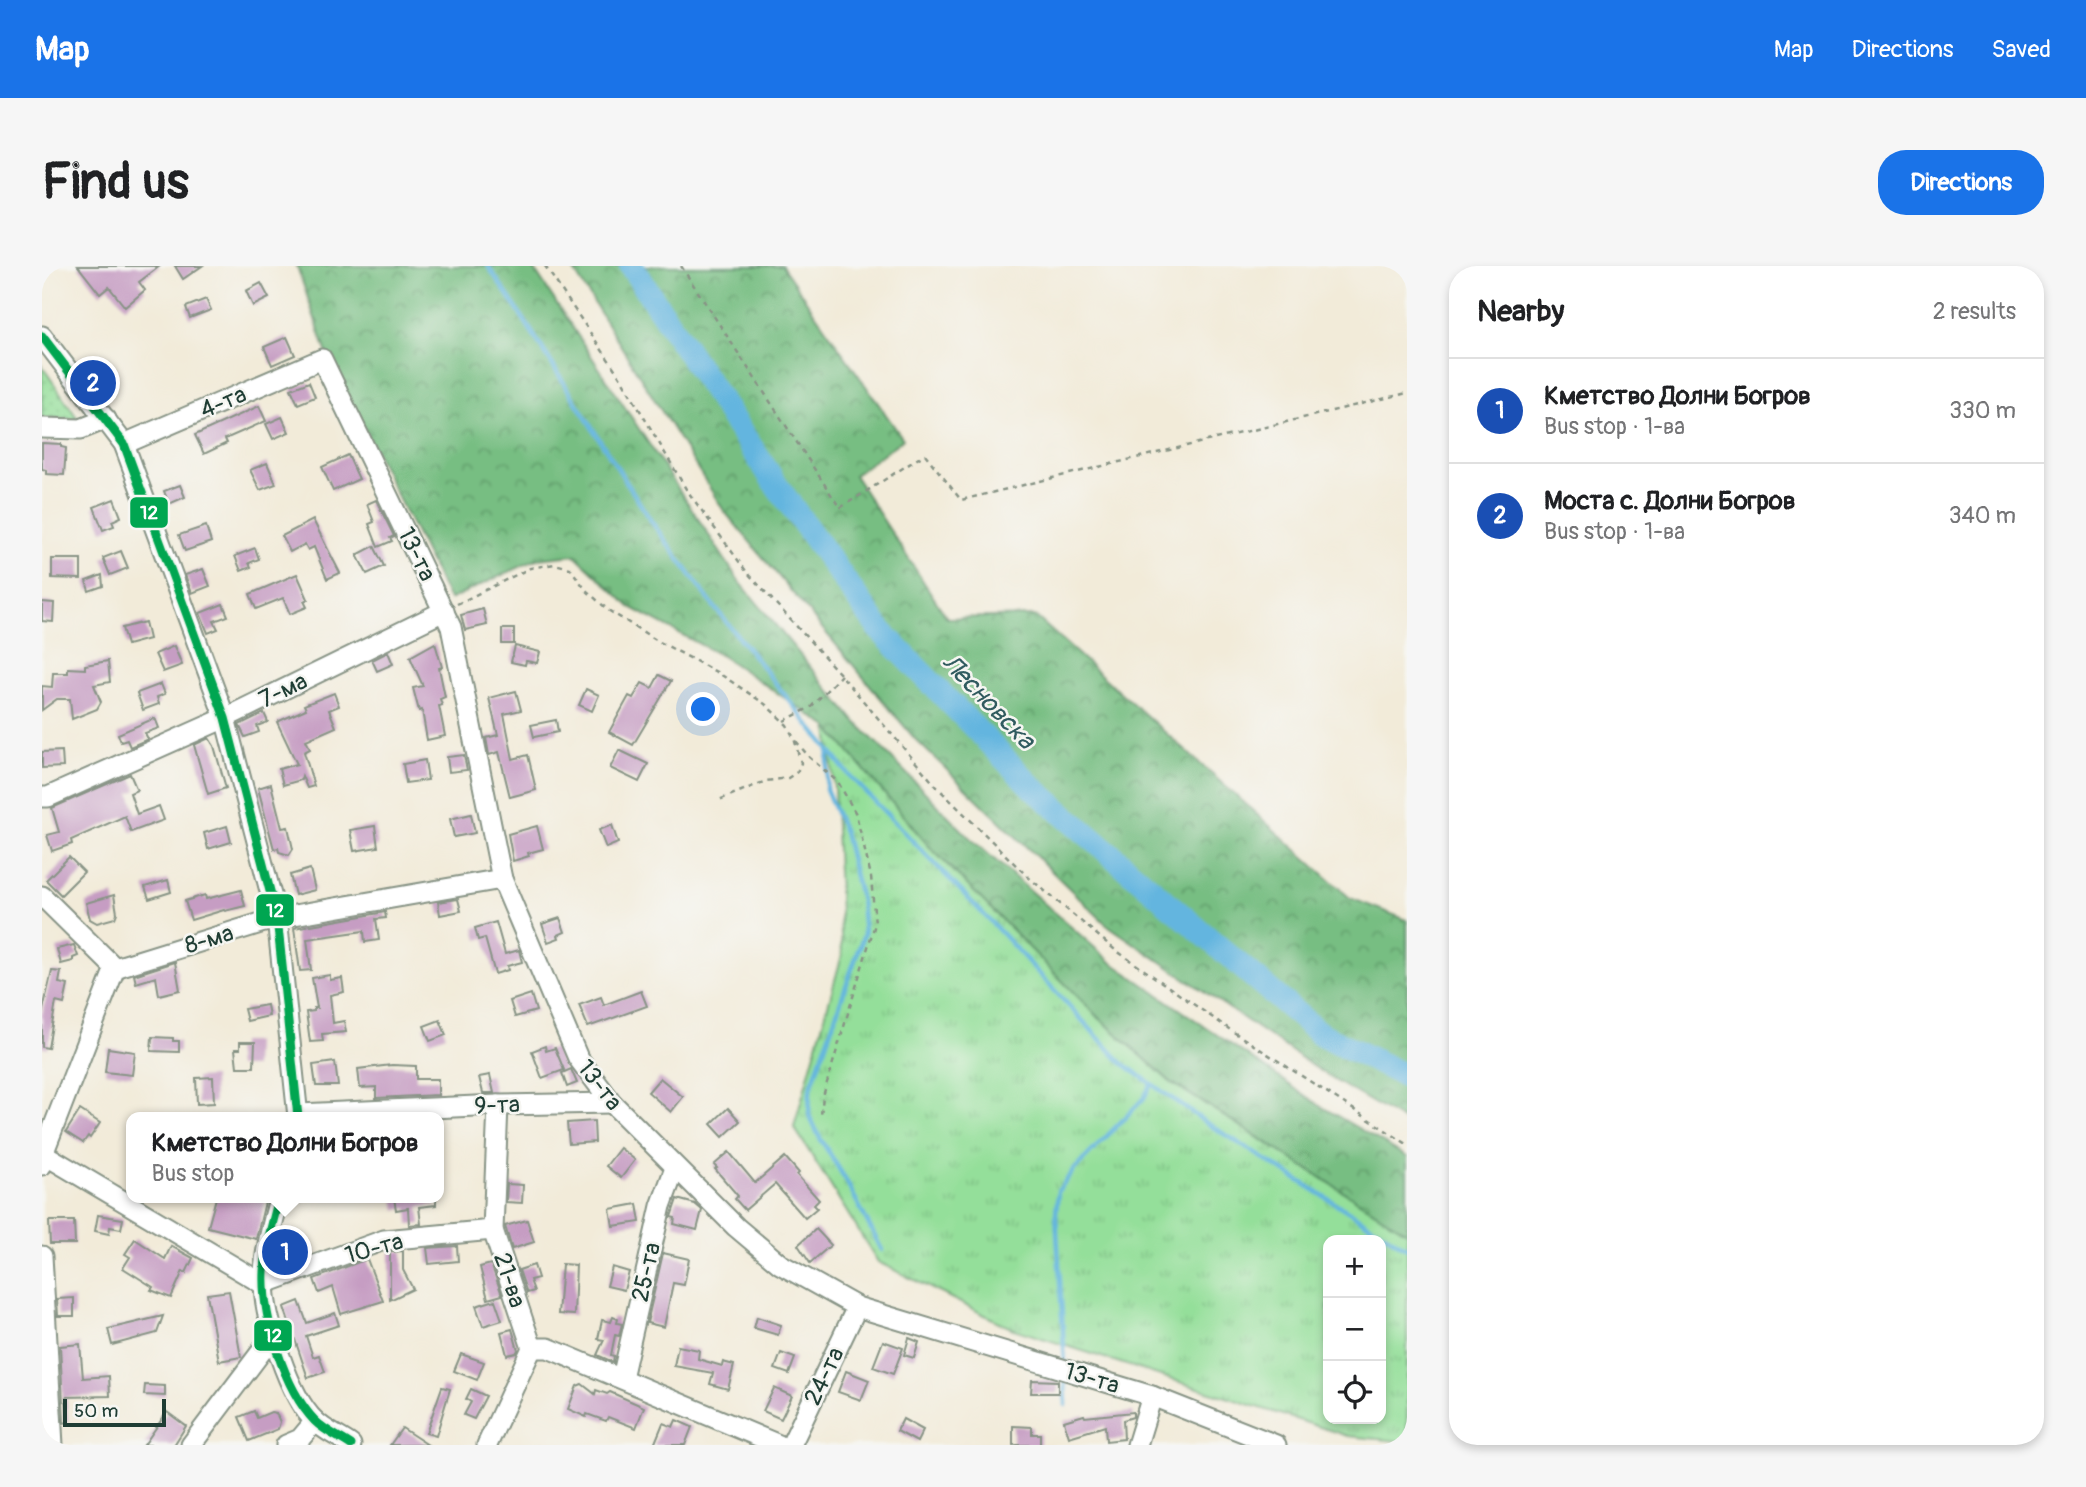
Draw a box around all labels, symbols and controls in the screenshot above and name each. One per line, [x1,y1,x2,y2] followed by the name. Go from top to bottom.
[35,29,90,70] text: Map
[1774,35,1814,64] text: Map
[1852,35,1953,64] text: Directions
[1991,35,2051,64] text: Saved
[1878,150,2044,215] button: Directions
[42,152,189,213] text: Find us
[1477,293,1564,330] text: Nearby
[1933,297,2016,326] text: 2 results
[70,357,116,409] pin: 2
[196,380,251,425] street label: 4-та
[1544,380,1811,412] text: Кметство Долни Богров
[1496,396,1505,425] text: 1
[1949,396,2016,425] text: 330 m
[1544,412,1685,441] text: Bus stop · 1-ва
[1544,485,1796,517] text: Моста с. Долни Богров
[129,496,169,529] line badge: 12
[140,501,158,525] text: 12
[1494,501,1506,530] text: 2
[1949,501,2016,530] text: 340 m
[1544,517,1685,546] text: Bus stop · 1-ва
[391,523,442,586] street label: 13-та
[935,647,1043,757] water label: Лесновска
[254,666,312,714] street label: 7-ма
[686,692,720,726] your location
[255,893,295,927] line badge: 12
[266,899,284,923] text: 12
[181,918,237,961] street label: 8-ма
[571,1054,628,1116] street label: 13-та
[474,1090,520,1121] street label: 9-та
[126,1112,444,1203] popup
[152,1127,418,1159] text: Кметство Долни Богров
[152,1159,234,1188] text: Bus stop
[262,1226,308,1278] pin: 1
[342,1227,406,1270] street label: 10-та
[1323,1235,1386,1424] map controls
[1323,1235,1386,1298] button: +
[626,1240,667,1305] street label: 25-та
[487,1249,532,1311] street label: 21-ва
[1323,1298,1386,1361] button: −
[253,1319,293,1352] line badge: 12
[264,1324,282,1348] text: 12
[798,1343,851,1410] street label: 24-та
[1061,1356,1123,1401] street label: 13-та
[1323,1361,1386,1424] button: locate
[63,1396,166,1428] scale bar
[74,1399,118,1423] text: 50 m

